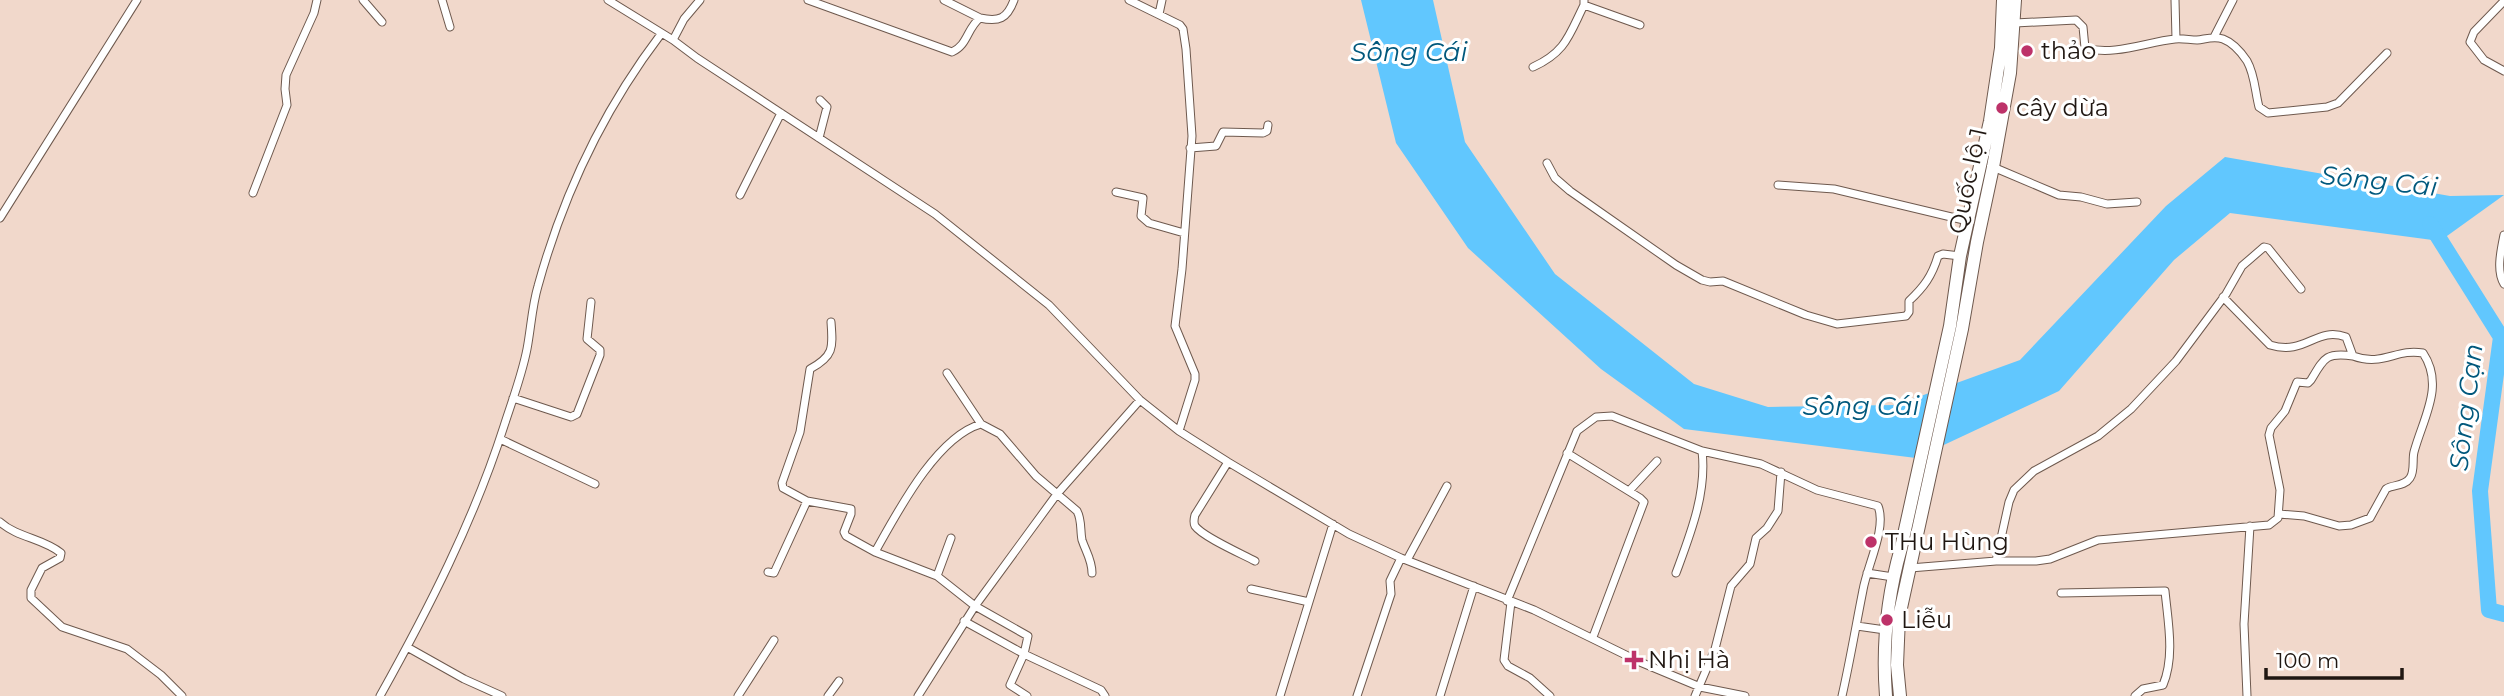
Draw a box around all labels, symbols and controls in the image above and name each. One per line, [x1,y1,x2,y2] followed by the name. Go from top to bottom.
[1350,36,1469,68] water label: Sông Cái
[2041,36,2096,65] place label: thảo
[2019,43,2035,59] marker: thảo
[2016,93,2109,122] place label: cây dừa
[1994,100,2010,116] marker: cây dừa
[1942,125,1993,237] street label: Quốc lộ 1
[2319,159,2440,203] water label: Sông Cái
[2442,342,2490,472] water label: Sông Cạn
[1802,390,1921,422] water label: Sông Cái
[1885,527,2009,556] place label: THu Hùng
[1863,534,1879,550] marker: THu Hùng
[1901,605,1952,634] place label: Liễu
[1879,612,1895,628] marker: Liễu
[2266,636,2402,680] scale bar
[1648,645,1730,674] place label: Nhị Hà
[2276,648,2339,673] text: 100 m
[1626,652,1642,668] marker: Nhị Hà

